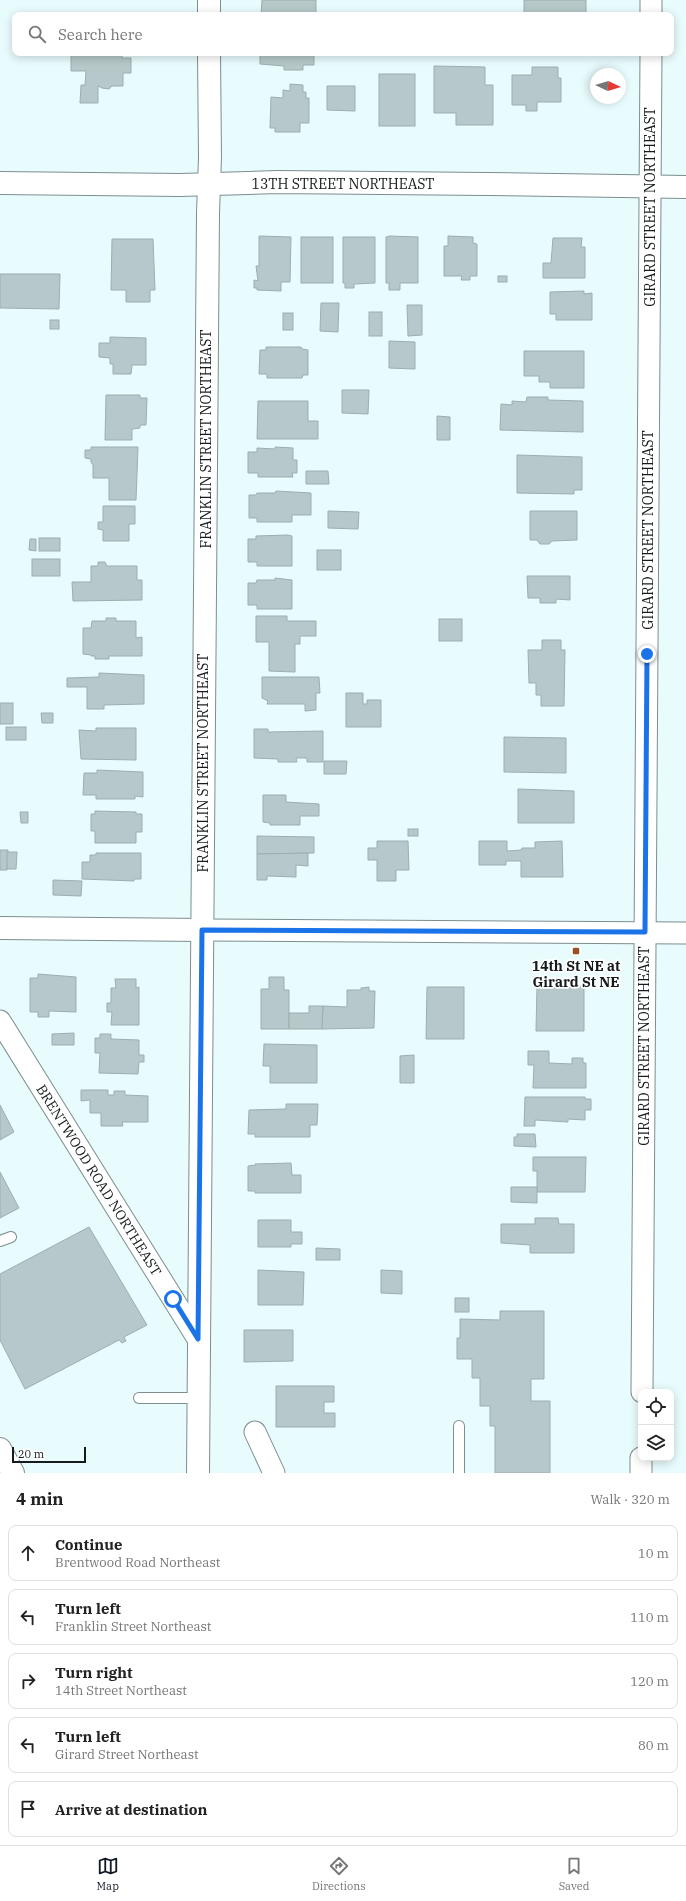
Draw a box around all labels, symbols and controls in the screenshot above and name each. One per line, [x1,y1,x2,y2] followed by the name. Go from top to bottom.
[12,12,674,56] search box
[26,23,48,45] icon: search
[58,25,143,44] text: Search here
[590,68,626,104] north arrow
[641,107,659,307] street label: GIRARD STREET NORTHEAST
[252,175,435,193] street label: 13TH STREET NORTHEAST
[197,330,215,548] street label: FRANKLIN STREET NORTHEAST
[639,430,657,630] street label: GIRARD STREET NORTHEAST
[638,645,656,663] route end
[194,654,212,872] street label: FRANKLIN STREET NORTHEAST
[571,946,581,956] marker: 14th St NE at Girard St NE
[635,946,653,1146] street label: GIRARD STREET NORTHEAST
[532,957,620,991] place label: 14th St NE at Girard St NE
[32,1081,166,1279] street label: BRENTWOOD ROAD NORTHEAST
[164,1290,182,1308] route start
[638,1389,674,1461] map controls
[638,1389,674,1425] button: locate
[638,1425,674,1461] button: layers
[12,1445,86,1464] scale bar
[18,1447,44,1461] text: 20 m
[16,1488,64,1510] text: 4 min
[591,1491,670,1508] text: Walk · 320 m
[55,1535,122,1554] text: Continue
[17,1542,39,1564] icon: ahead
[638,1545,669,1562] text: 10 m
[55,1554,220,1571] text: Brentwood Road Northeast
[55,1599,121,1618] text: Turn left
[17,1606,39,1628] icon: left
[630,1609,669,1626] text: 110 m
[55,1618,211,1635] text: Franklin Street Northeast
[55,1663,133,1682] text: Turn right
[17,1670,39,1692] icon: right
[630,1673,669,1690] text: 120 m
[55,1682,187,1699] text: 14th Street Northeast
[55,1727,121,1746] text: Turn left
[17,1734,39,1756] icon: left
[638,1737,669,1754] text: 80 m
[55,1746,199,1763] text: Girard Street Northeast
[17,1798,39,1820] icon: arrive
[55,1800,207,1819] text: Arrive at destination
[97,1855,119,1893] tab: Map
[312,1855,366,1893] tab: Directions
[559,1855,589,1893] tab: Saved

